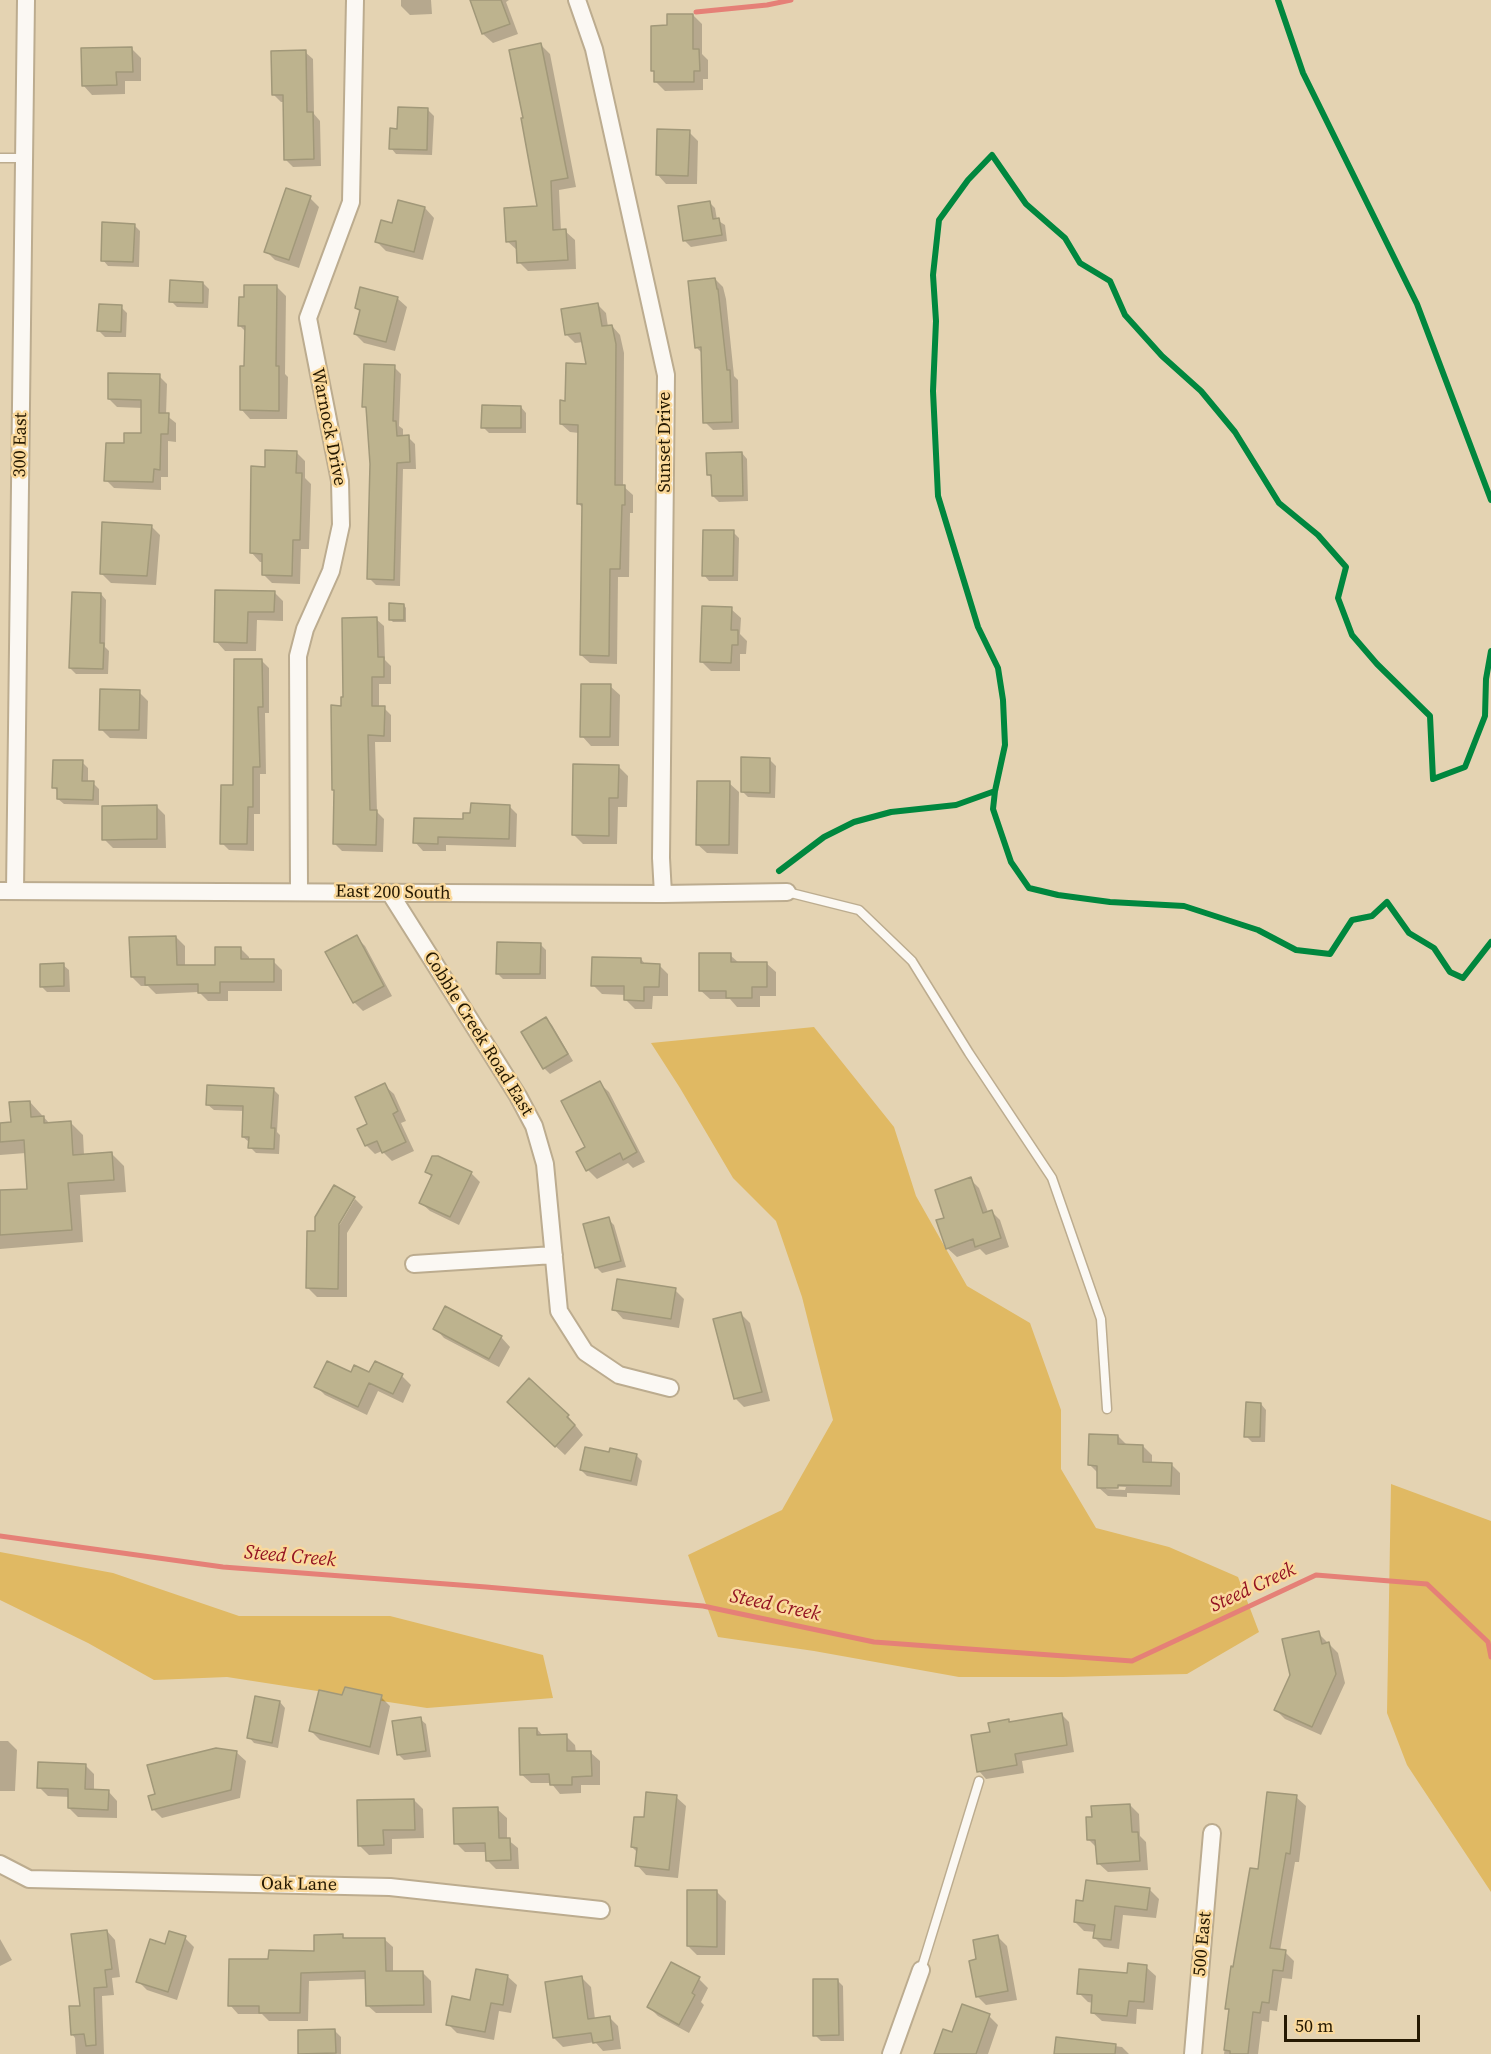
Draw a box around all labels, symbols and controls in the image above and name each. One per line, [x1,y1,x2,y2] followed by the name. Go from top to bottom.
[306,366,350,488] street label: Warnock Drive
[654,392,676,492] street label: Sunset Drive
[10,412,32,478] street label: 300 East
[335,881,451,905] street label: East 200 South
[419,948,537,1120] street label: Cobble Creek Road East
[243,1541,337,1573] water label: Steed Creek
[1206,1558,1300,1618] water label: Steed Creek
[727,1585,823,1627] water label: Steed Creek
[261,1874,337,1896] street label: Oak Lane
[1189,1911,1217,1977] street label: 500 East
[1287,2003,1424,2041] scale bar
[1295,2013,1333,2038] text: 50 m

